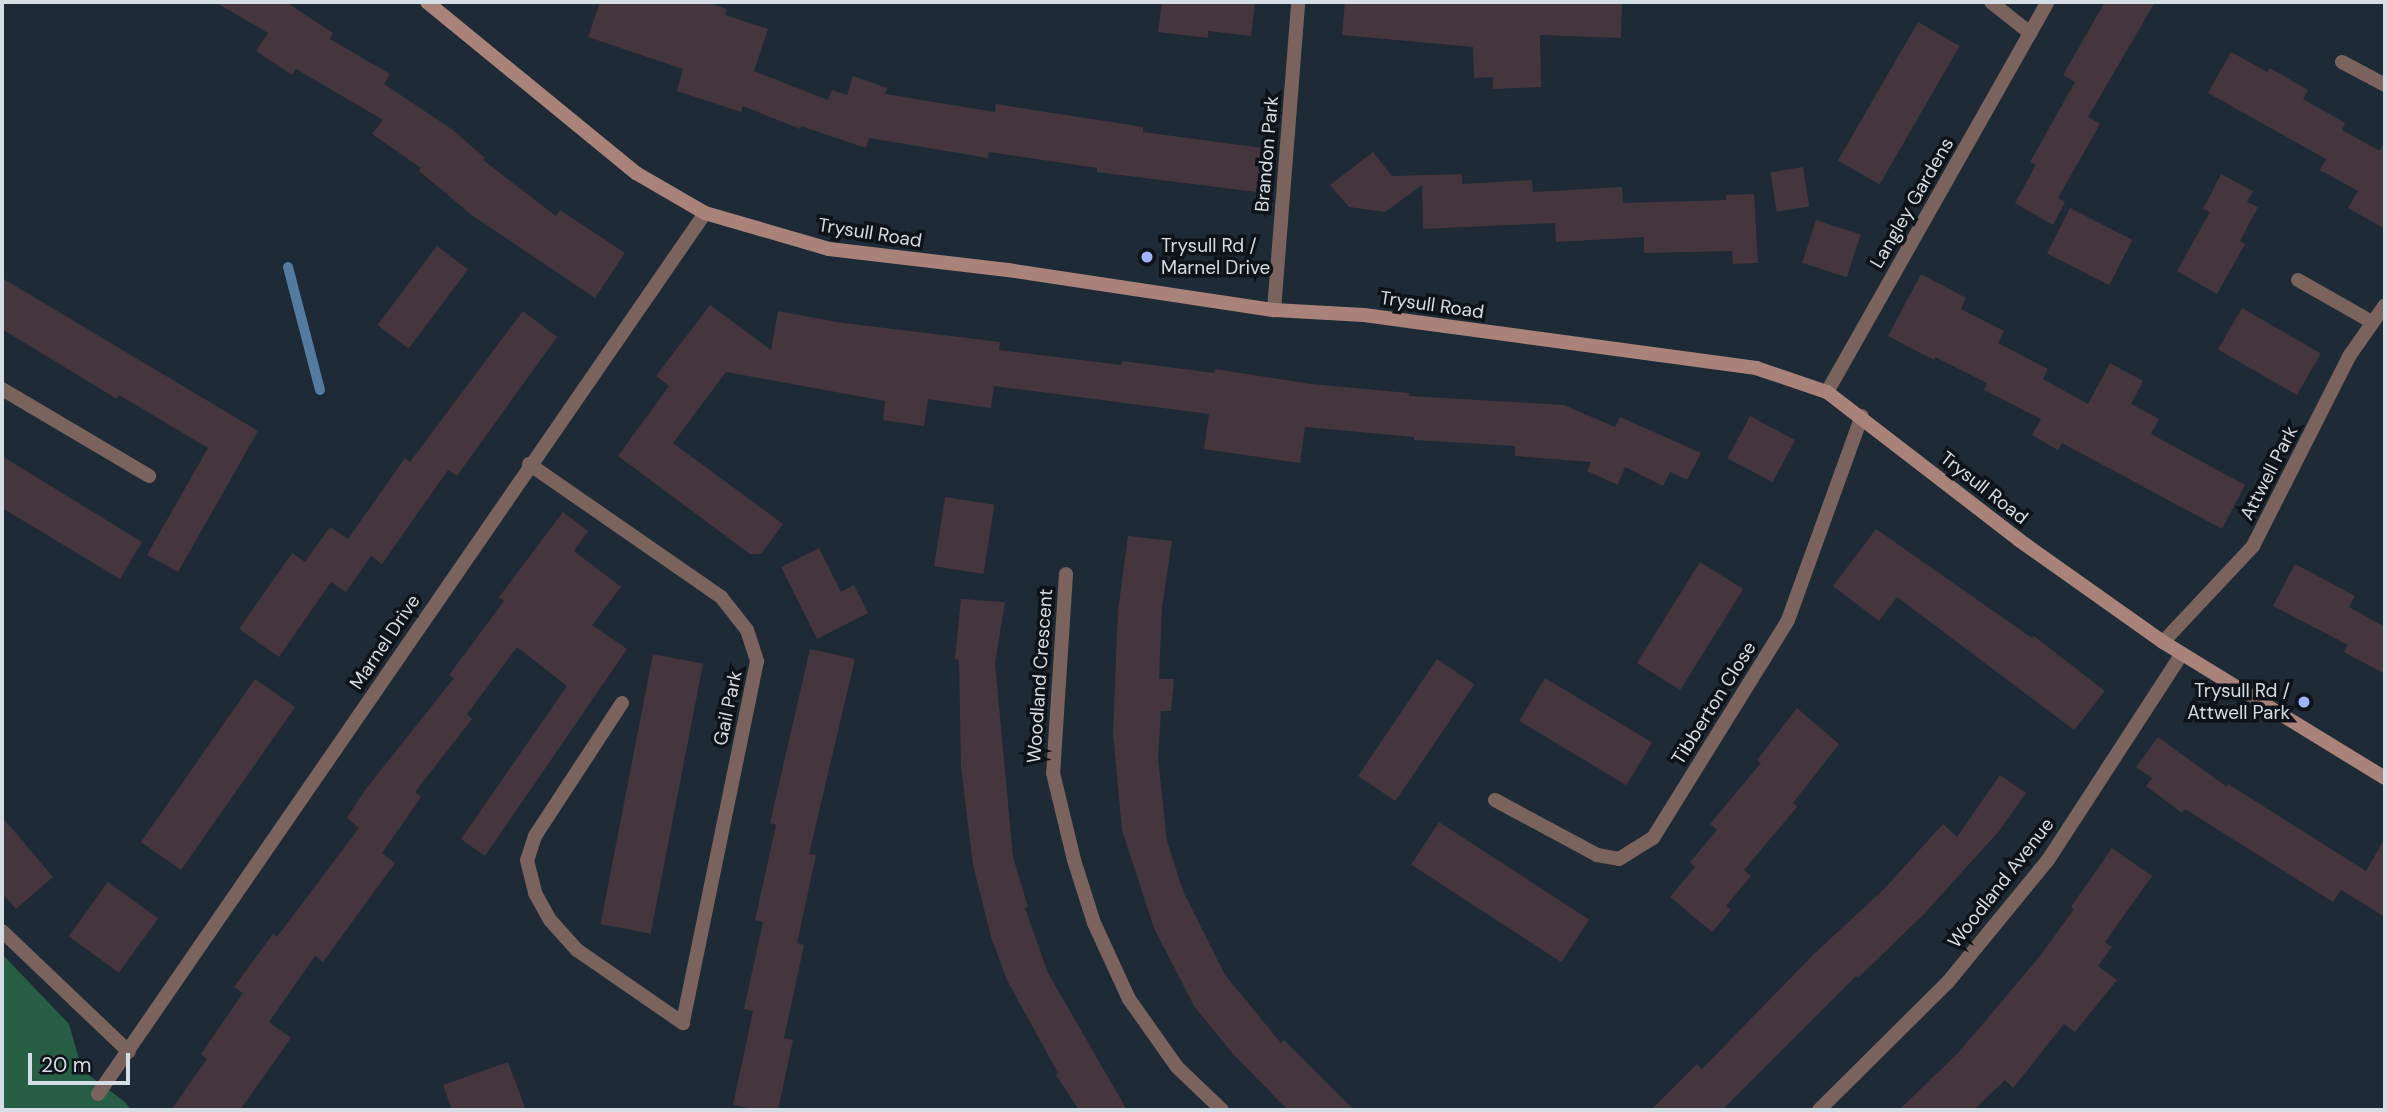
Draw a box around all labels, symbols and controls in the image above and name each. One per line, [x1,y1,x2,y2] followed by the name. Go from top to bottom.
[1251,95,1283,213] street label: Brandon Park
[1865,134,1959,272] street label: Langley Gardens
[816,214,924,252] street label: Trysull Road
[1161,235,1270,279] place label: Trysull Rd / Marnel Drive
[1139,249,1155,265] marker: Trysull Rd / Marnel Drive
[1379,286,1485,324] street label: Trysull Road
[2236,422,2302,524] street label: Attwell Park
[1936,447,2032,529] street label: Trysull Road
[1023,588,1057,764] street label: Woodland Crescent
[345,590,425,694] street label: Marnel Drive
[1667,637,1761,769] street label: Tibberton Close
[709,668,747,748] street label: Gail Park
[2187,680,2290,724] place label: Trysull Rd / Attwell Park
[2296,694,2312,710] marker: Trysull Rd / Attwell Park
[1943,813,2059,953] street label: Woodland Avenue
[32,1038,133,1082] scale bar
[41,1051,92,1079] text: 20 m

